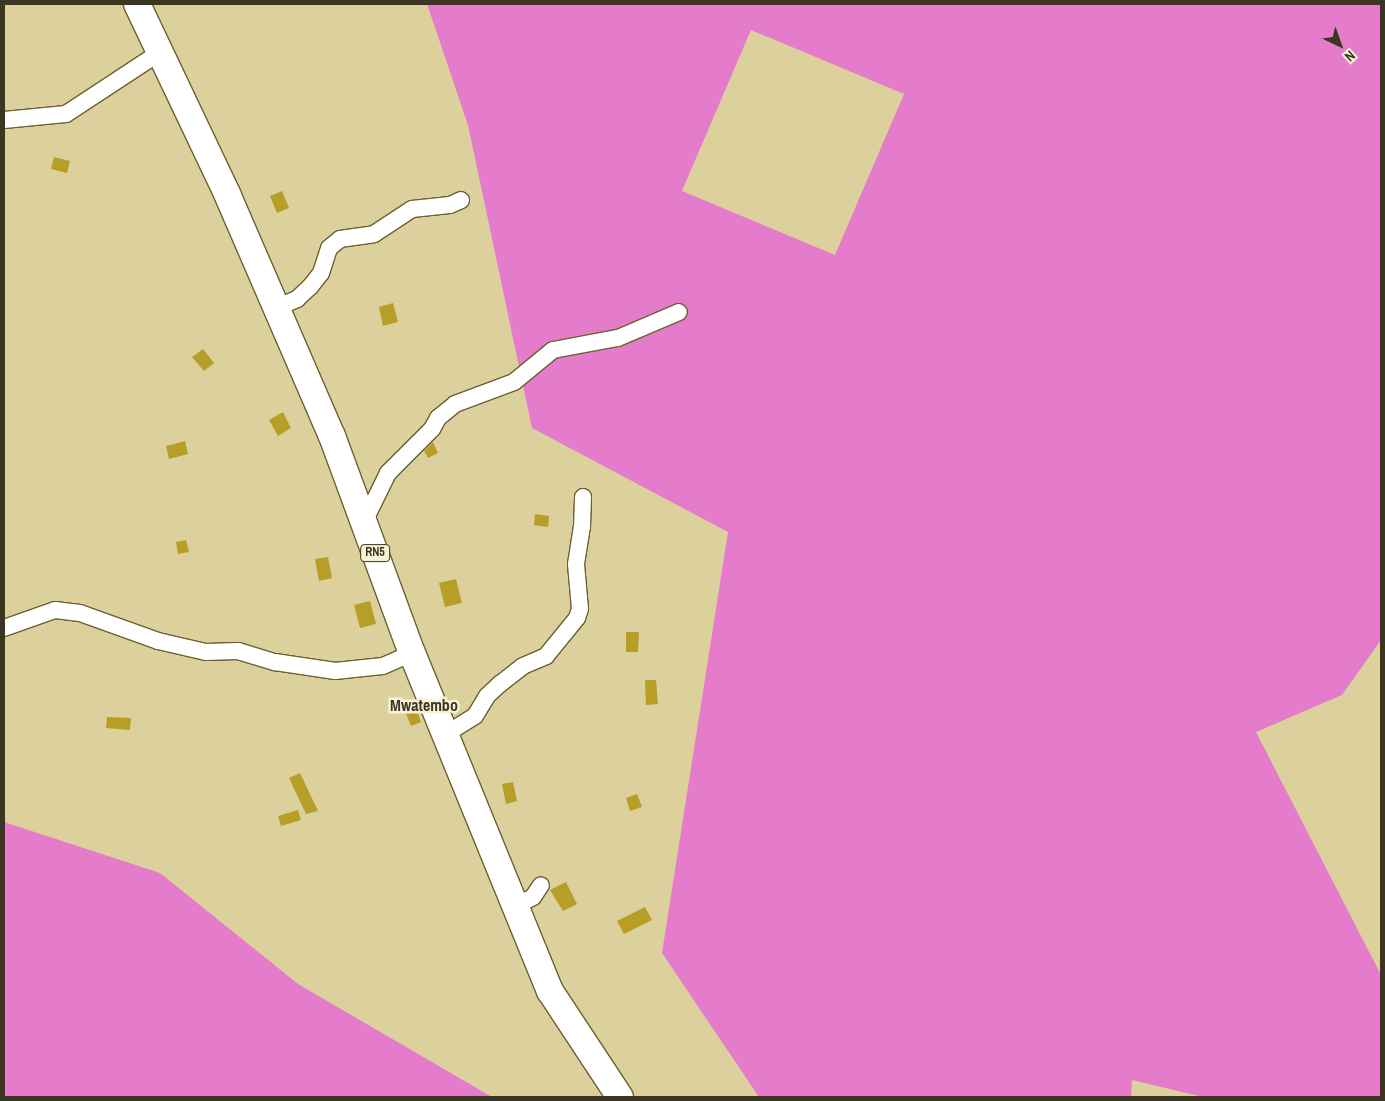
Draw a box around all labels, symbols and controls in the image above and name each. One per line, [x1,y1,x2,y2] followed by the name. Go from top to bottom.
[1315,20,1365,70] north arrow
[1341,47,1359,66] text: N
[360,544,390,562] road number: RN5
[390,695,458,715] district label: Mwatembo

